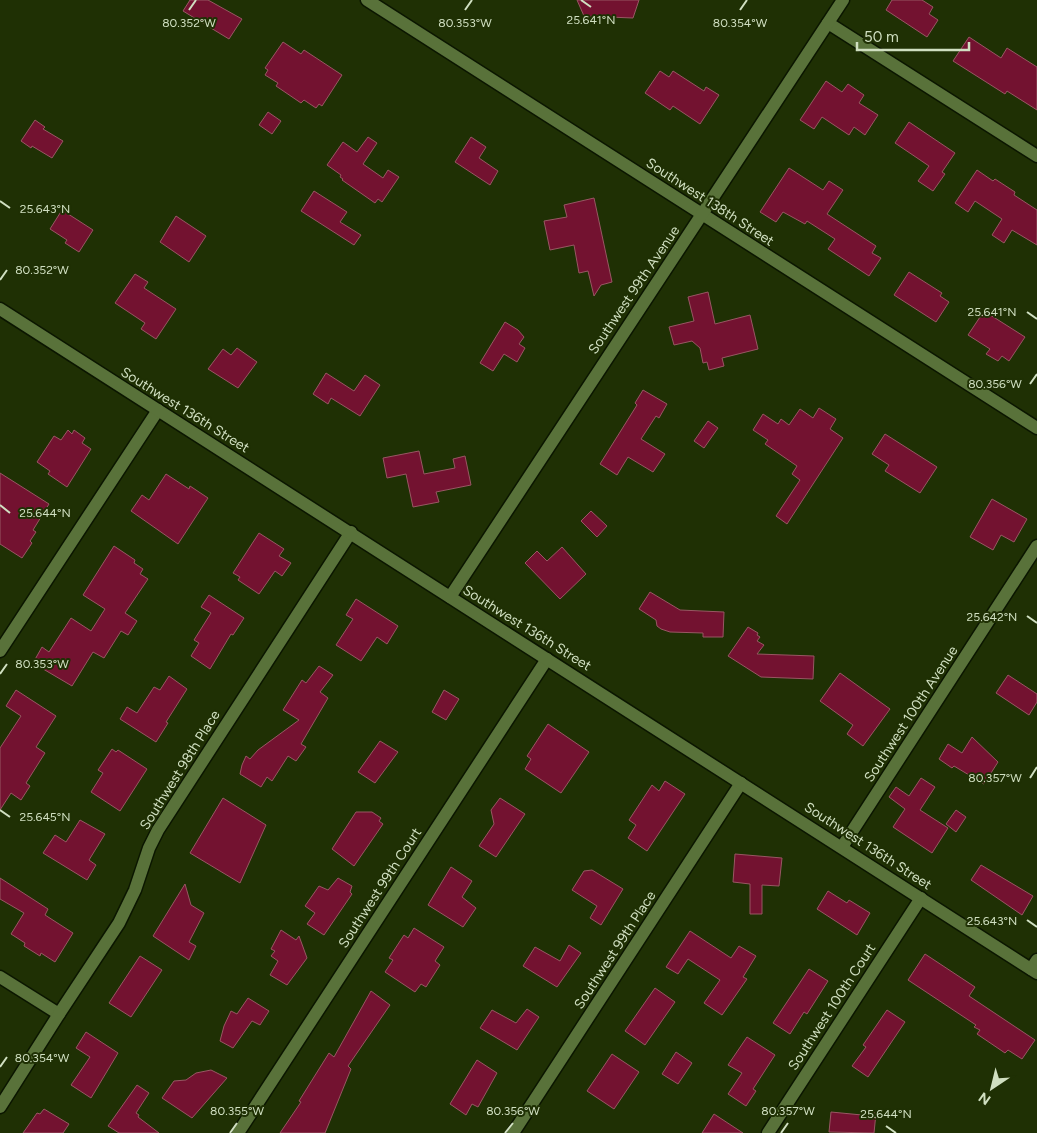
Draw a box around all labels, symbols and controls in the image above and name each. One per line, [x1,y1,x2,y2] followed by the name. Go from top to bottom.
[566,13,616,27] text: 25.641°N
[162,16,216,30] text: 80.352°W
[438,16,492,30] text: 80.353°W
[713,16,768,30] text: 80.354°W
[857,20,970,52] scale bar
[864,28,899,46] text: 50 m
[643,154,777,250] street label: Southwest 138th Street
[20,202,70,216] text: 25.643°N
[585,222,683,357] street label: Southwest 99th Avenue
[15,263,69,277] text: 80.352°W
[967,305,1017,319] text: 25.641°N
[118,363,252,457] street label: Southwest 136th Street
[968,377,1022,391] text: 80.356°W
[19,506,71,520] text: 25.644°N
[460,581,594,675] street label: Southwest 136th Street
[967,610,1017,624] text: 25.642°N
[861,642,962,785] street label: Southwest 100th Avenue
[15,657,69,671] text: 80.353°W
[136,707,224,833] street label: Southwest 98th Place
[968,771,1022,785] text: 80.357°W
[801,798,935,894] street label: Southwest 136th Street
[20,810,70,824] text: 25.645°N
[335,825,425,951] street label: Southwest 99th Court
[571,888,660,1012] street label: Southwest 99th Place
[967,914,1017,928] text: 25.643°N
[785,940,879,1074] street label: Southwest 100th Court
[15,1051,70,1065] text: 80.354°W
[967,1063,1017,1113] north arrow
[976,1088,994,1108] text: N
[210,1104,264,1118] text: 80.355°W
[486,1104,540,1118] text: 80.356°W
[761,1104,815,1118] text: 80.357°W
[860,1107,912,1121] text: 25.644°N

